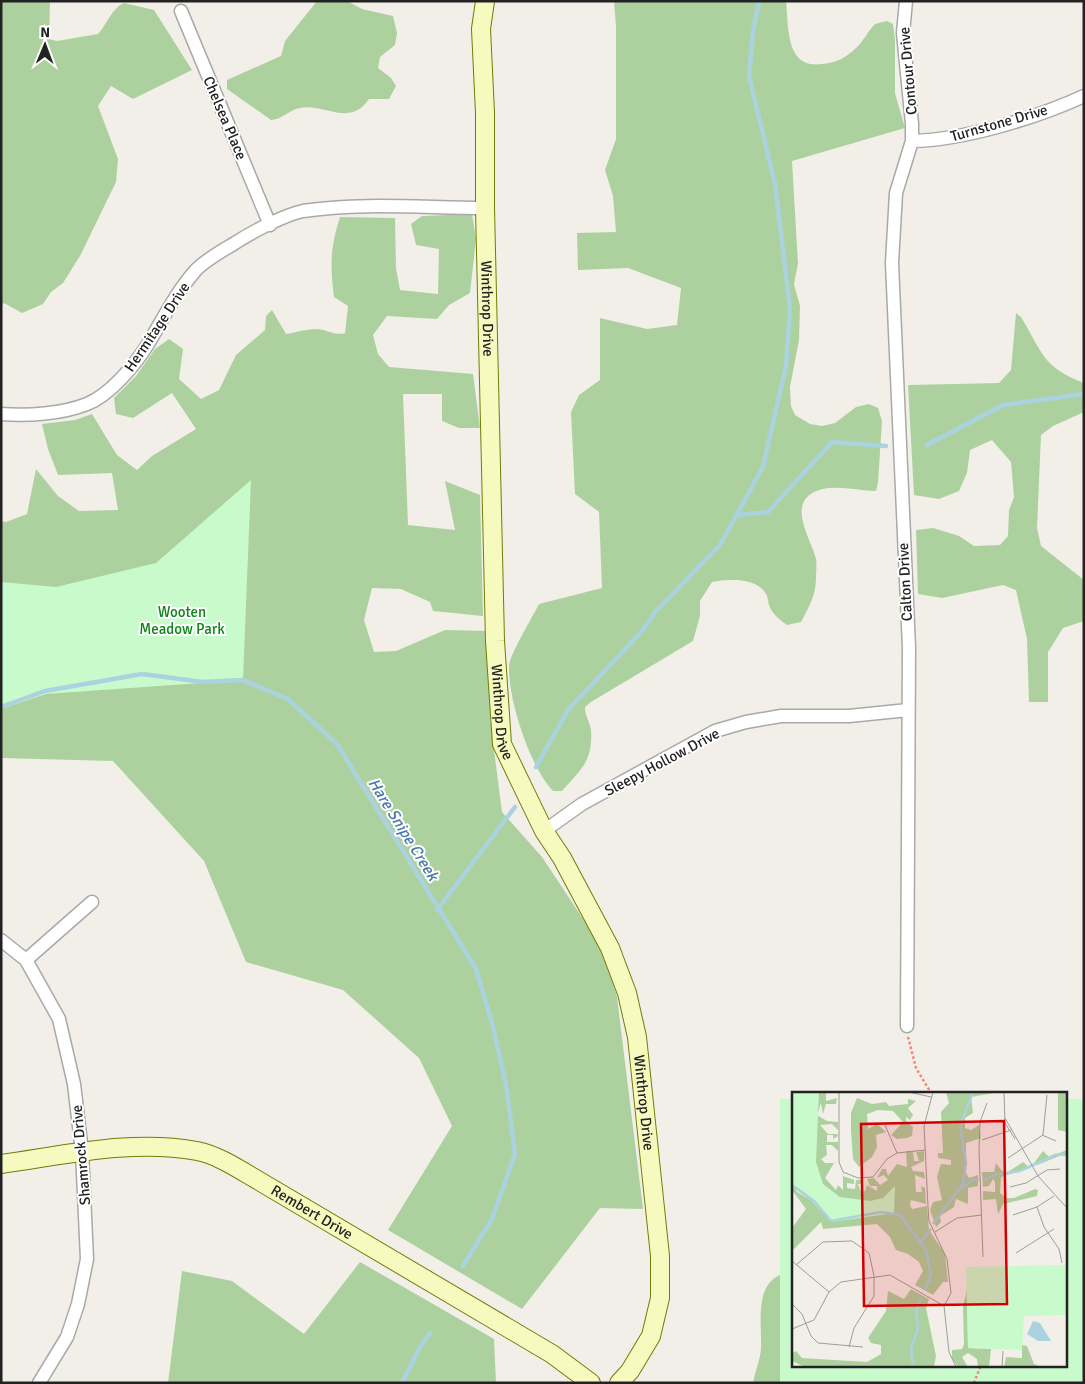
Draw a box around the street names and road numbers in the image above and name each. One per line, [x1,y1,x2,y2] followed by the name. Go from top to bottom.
[895,26,921,116] street label: Contour Drive
[199,73,251,163] street label: Chelsea Place
[948,101,1050,145] street label: Turnstone Drive
[477,260,497,357] street label: Winthrop Drive
[120,279,194,375] street label: Hermitage Drive
[894,542,916,622] street label: Calton Drive
[488,664,517,763] street label: Winthrop Drive
[601,724,723,800] street label: Sleepy Hollow Drive
[630,1054,658,1151] street label: Winthrop Drive
[68,1104,94,1206] street label: Shamrock Drive
[268,1181,356,1243] street label: Rembert Drive

